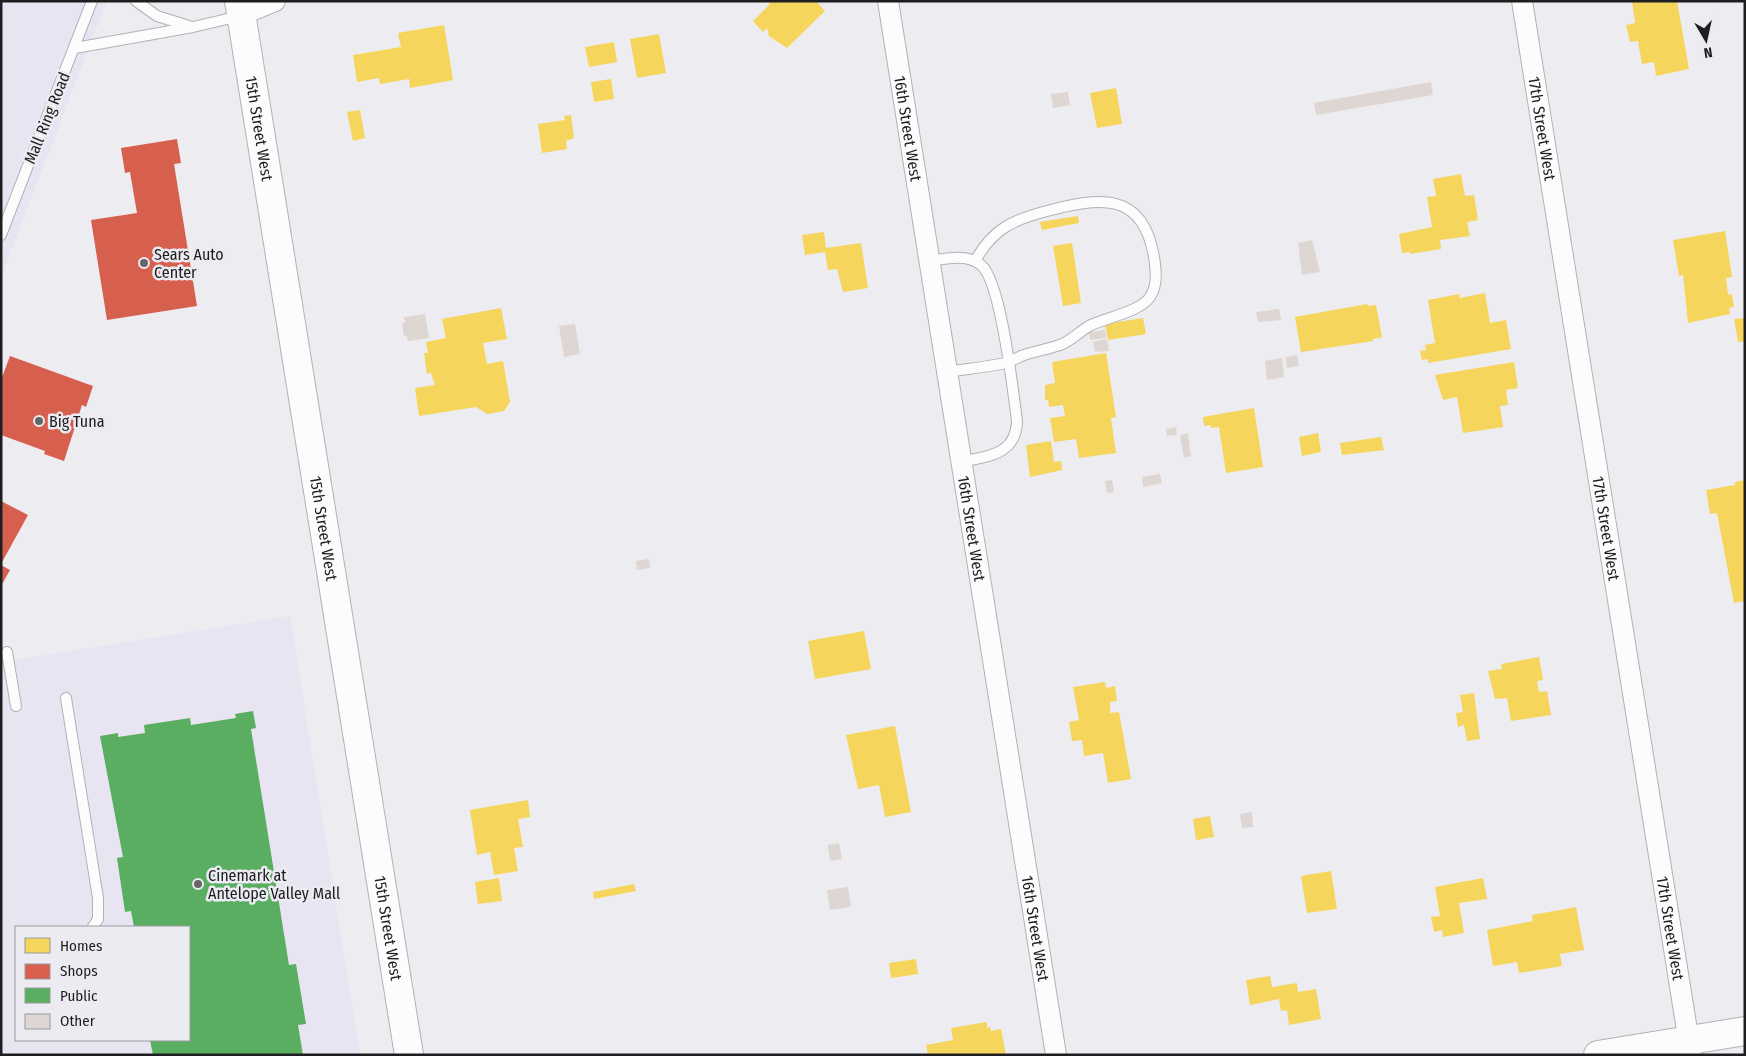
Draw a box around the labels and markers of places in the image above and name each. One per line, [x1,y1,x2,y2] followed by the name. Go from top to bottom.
[154,245,224,282] place label: Sears Auto Center
[138,257,150,269] marker: Sears Auto Center
[49,412,105,431] place label: Big Tuna
[33,415,45,427] marker: Big Tuna
[208,866,340,903] place label: Cinemark at Antelope Valley Mall
[192,878,204,890] marker: Cinemark at Antelope Valley Mall

